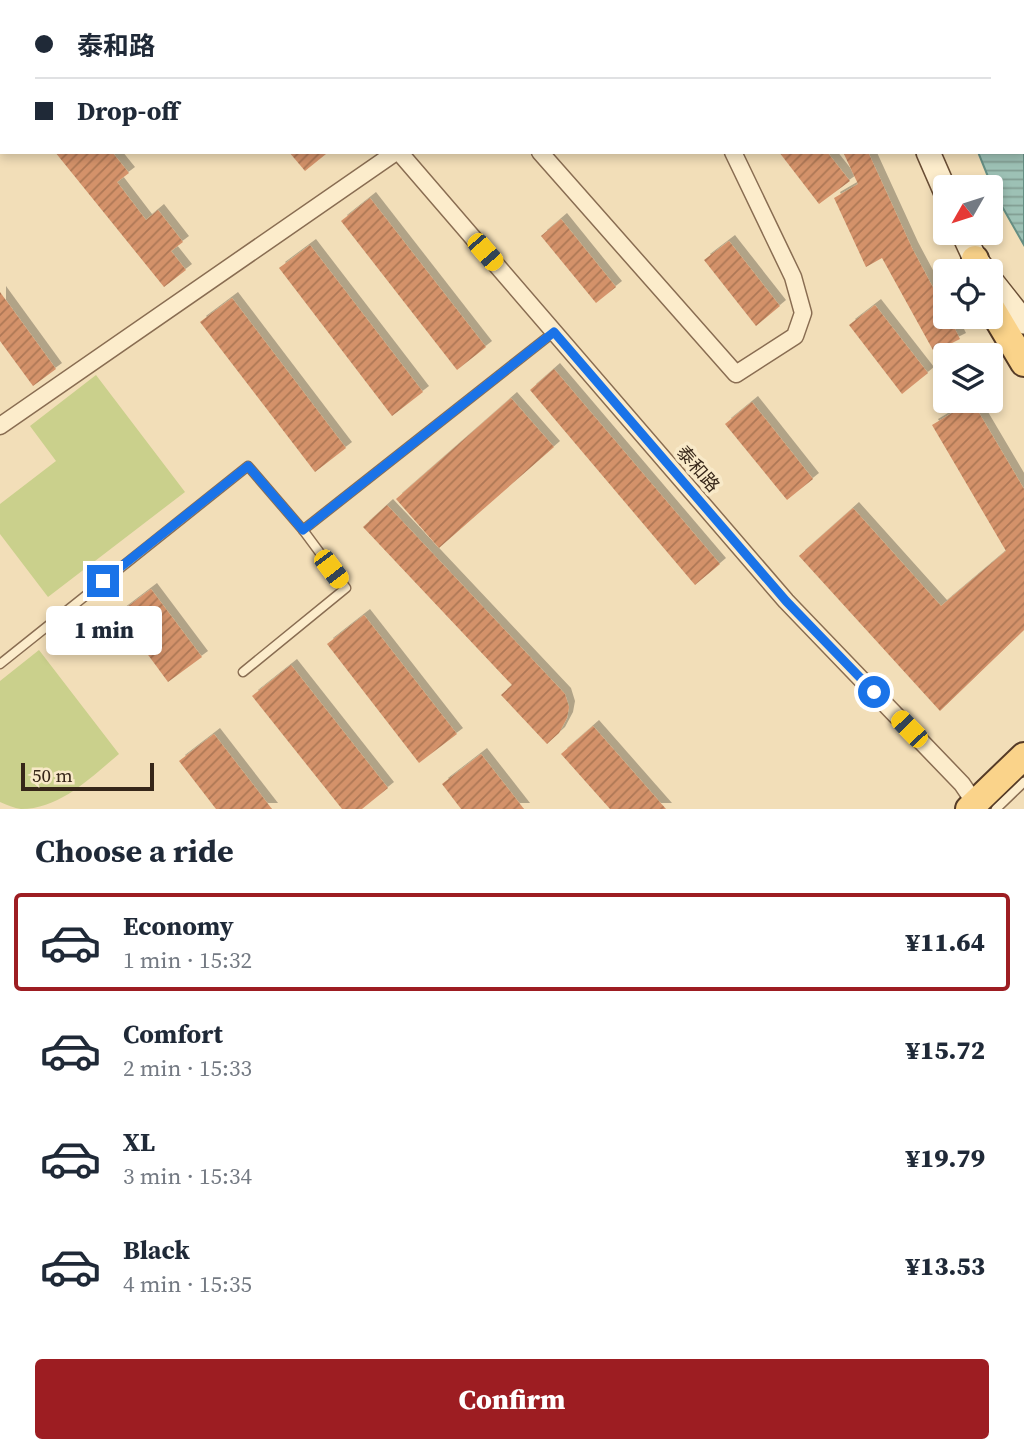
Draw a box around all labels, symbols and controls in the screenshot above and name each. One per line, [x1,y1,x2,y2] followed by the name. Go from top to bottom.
[77,28,155,64] text: 泰和路
[77,93,179,129] text: Drop-off
[933,175,1003,245] north arrow
[933,175,1003,413] map controls
[464,229,507,275] car
[933,259,1003,329] button: locate
[933,343,1003,413] button: layers
[671,440,726,497] street label: 泰和路
[310,546,353,592] car
[87,565,119,597] route end
[45,606,161,654] callout: 1 min
[74,614,134,646] text: 1 min
[858,676,890,708] route start
[887,707,932,751] car
[21,760,154,792] scale bar
[32,762,73,788] text: 50 m
[35,829,234,873] text: Choose a ride
[123,908,234,944] text: Economy
[39,911,102,974] icon: car
[906,924,985,960] text: ¥11.64
[123,944,252,976] text: 1 min · 15:32
[123,1016,223,1052] text: Comfort
[39,1019,102,1082] icon: car
[906,1032,985,1068] text: ¥15.72
[123,1052,252,1084] text: 2 min · 15:33
[123,1124,155,1160] text: XL
[39,1127,102,1190] icon: car
[906,1140,985,1176] text: ¥19.79
[123,1160,252,1192] text: 3 min · 15:34
[123,1232,190,1268] text: Black
[39,1235,102,1298] icon: car
[906,1248,985,1284] text: ¥13.53
[123,1268,252,1300] text: 4 min · 15:35
[35,1359,989,1439] button: Confirm

